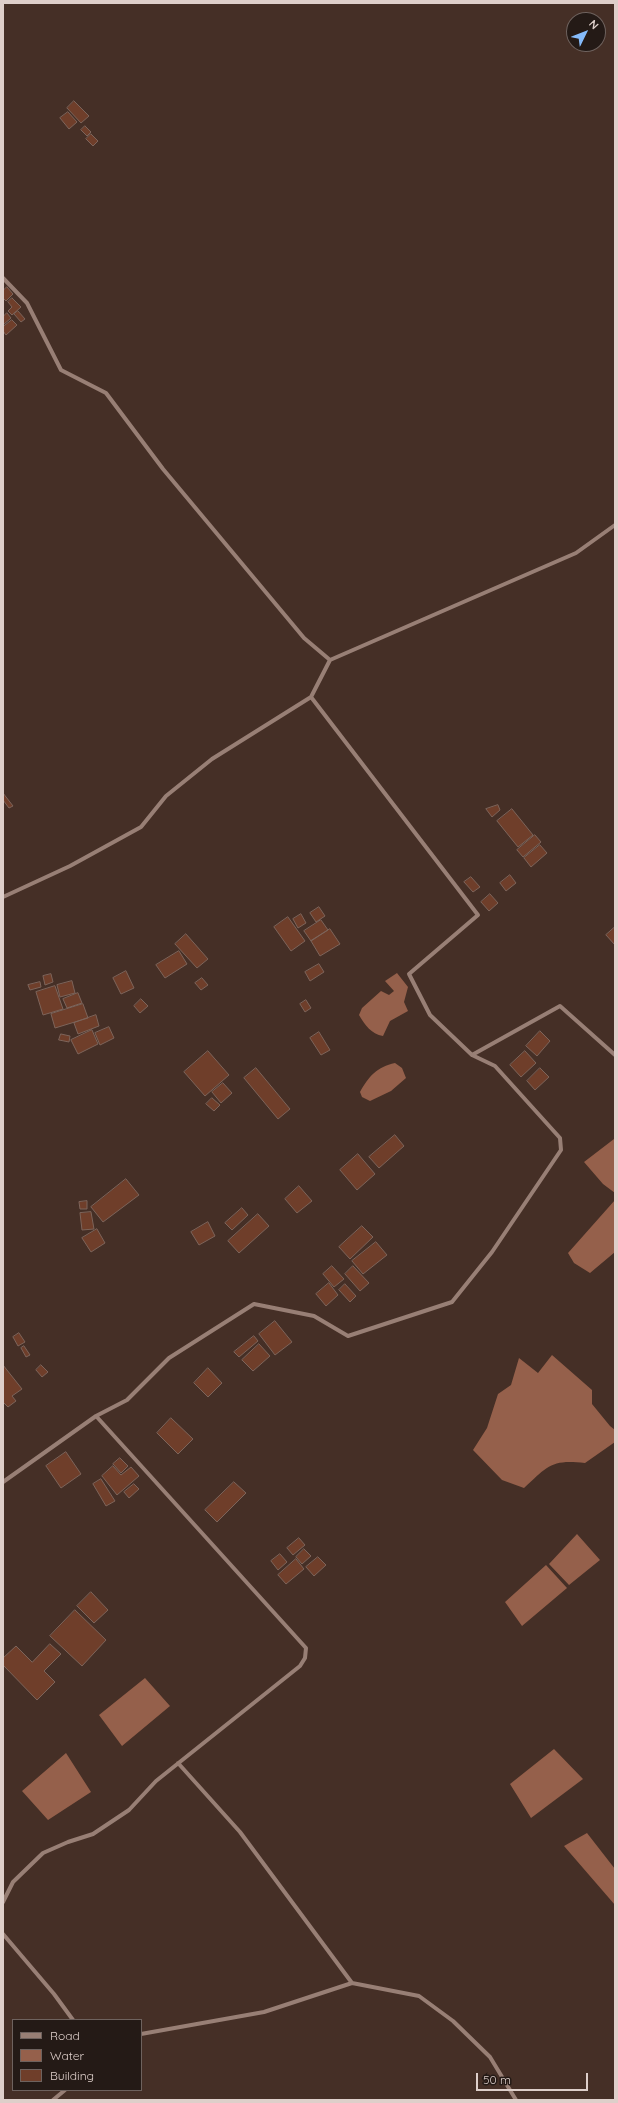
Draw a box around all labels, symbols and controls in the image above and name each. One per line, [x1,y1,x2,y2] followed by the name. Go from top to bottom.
[566,12,606,52] north arrow
[586,17,602,32] text: N
[12,2019,142,2091] legend
[50,2028,80,2043] text: Road
[50,2048,84,2063] text: Water
[478,2065,590,2091] scale bar
[50,2068,94,2083] text: Building
[483,2072,511,2087] text: 50 m

